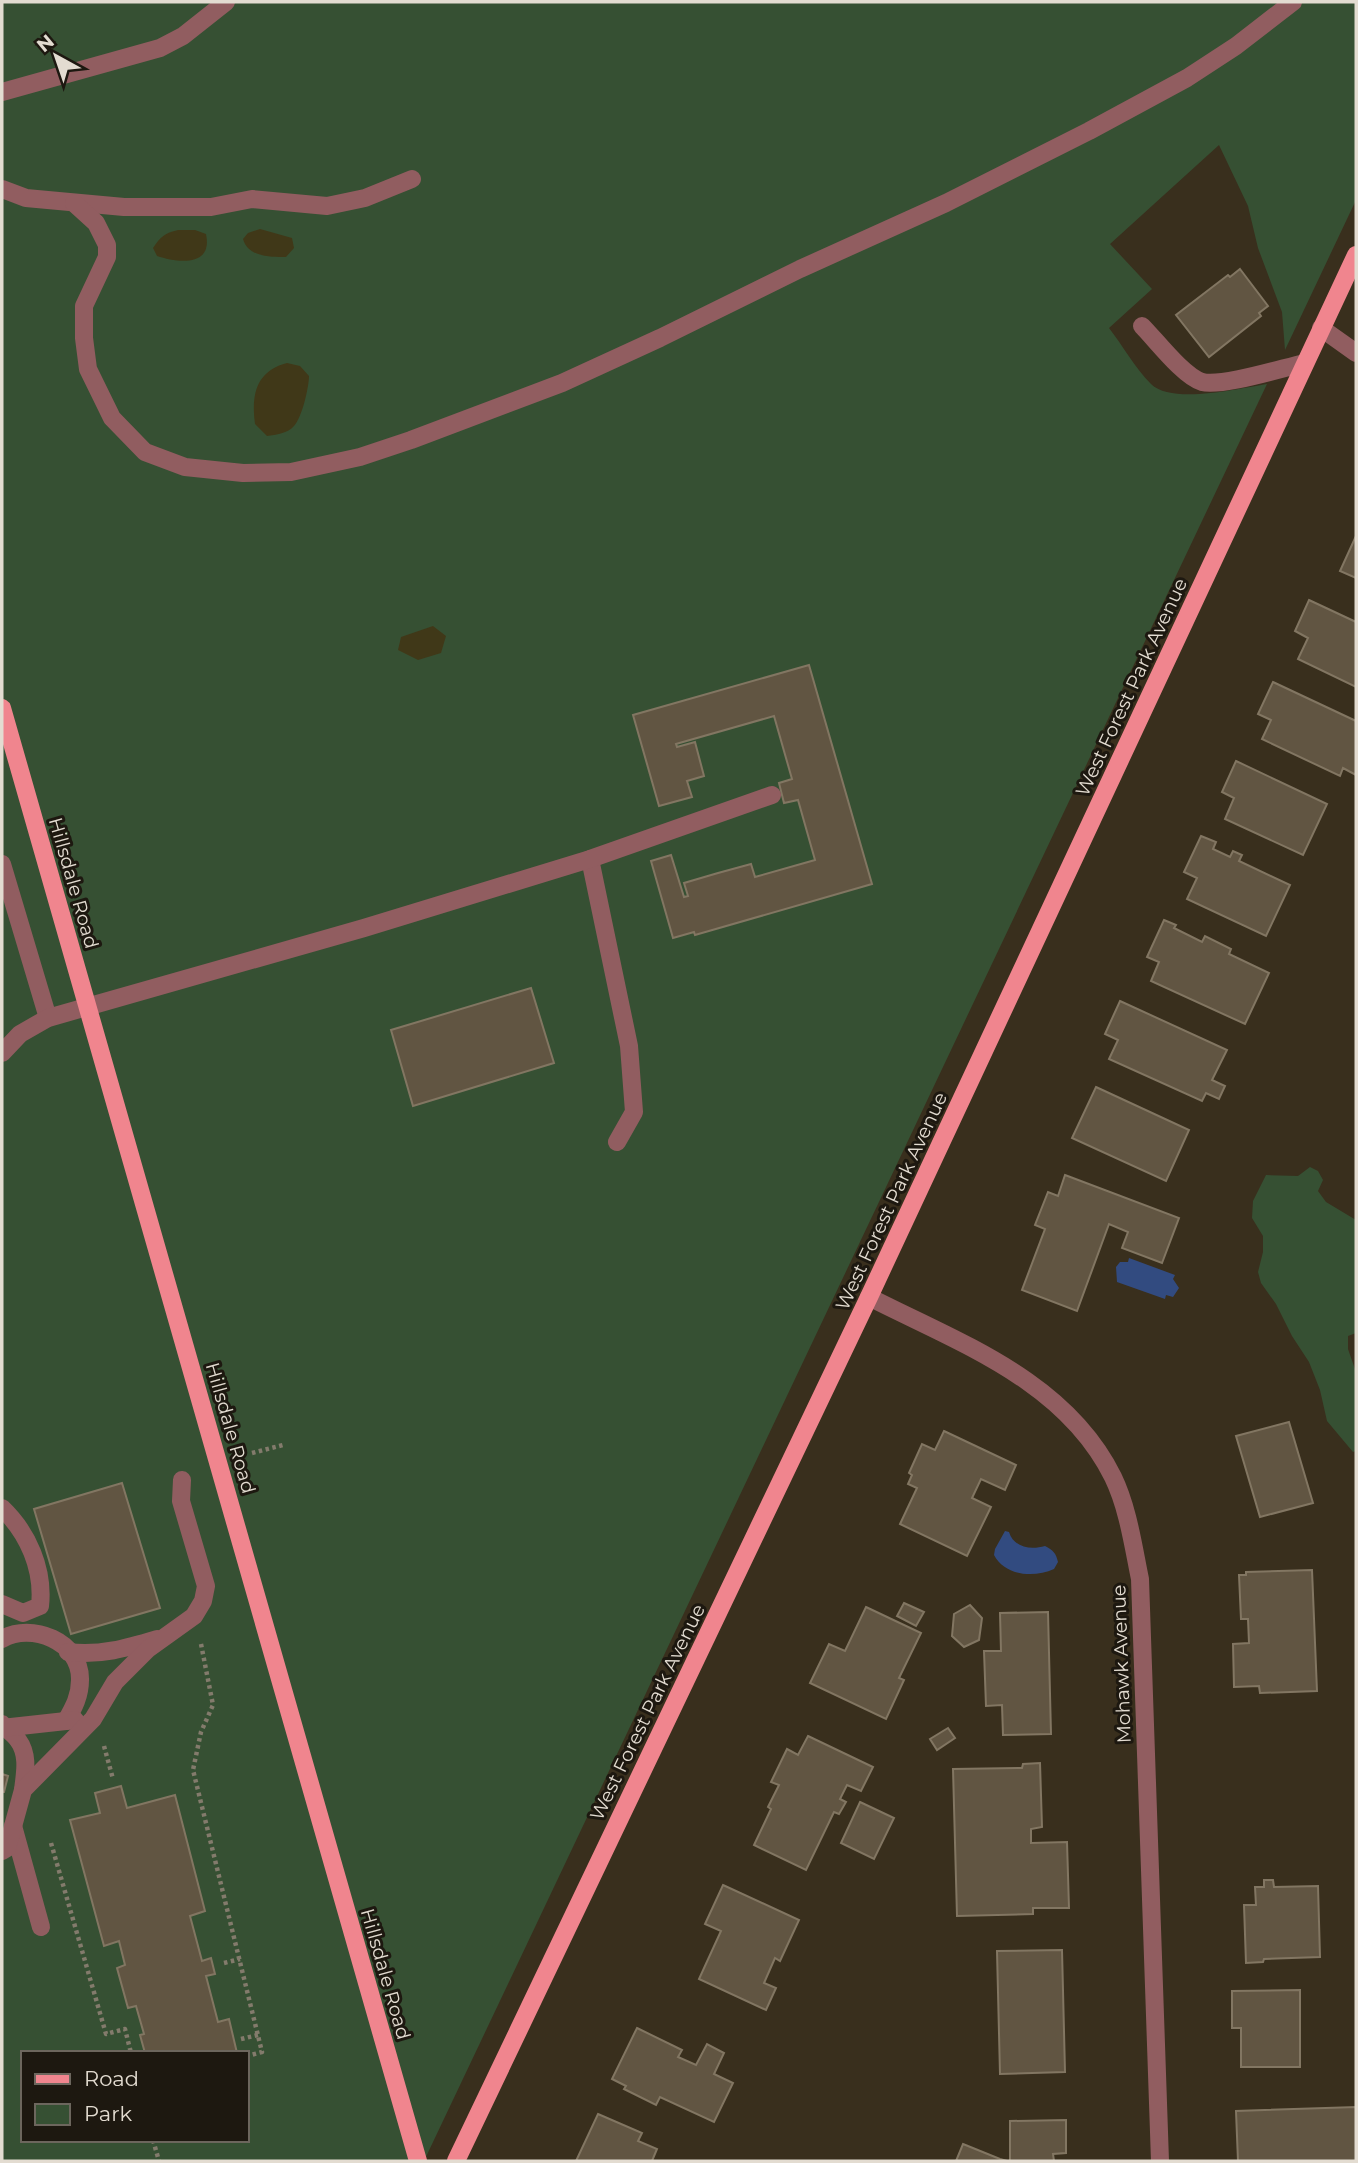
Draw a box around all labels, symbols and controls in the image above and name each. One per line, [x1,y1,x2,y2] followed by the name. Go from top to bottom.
[21,21,91,91] north arrow
[32,30,59,57] text: N
[1071,574,1192,800] street label: West Forest Park Avenue
[44,815,103,951] street label: Hillsdale Road
[831,1088,952,1314] street label: West Forest Park Avenue
[201,1360,260,1496] street label: Hillsdale Road
[1107,1584,1136,1744] street label: Mohawk Avenue
[585,1600,710,1824] street label: West Forest Park Avenue
[356,1906,415,2042] street label: Hillsdale Road
[21,2051,248,2142] legend
[84,2066,139,2091] text: Road
[84,2101,132,2126] text: Park

